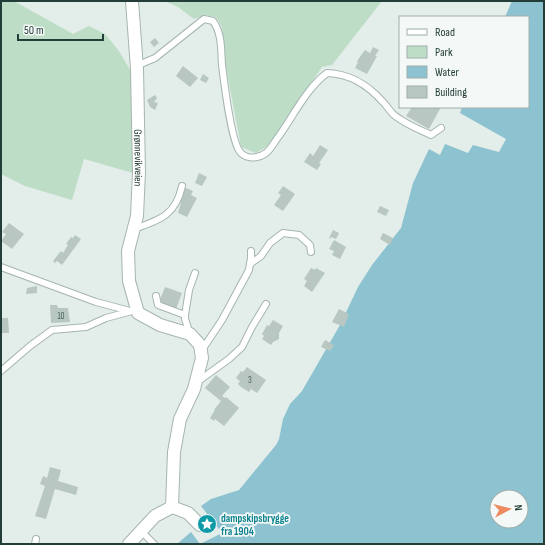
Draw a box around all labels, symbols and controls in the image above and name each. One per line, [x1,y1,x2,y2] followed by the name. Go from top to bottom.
[18,16,103,42] scale bar
[399,16,529,108] legend
[24,23,44,38] text: 50 m
[435,25,455,40] text: Road
[435,45,453,60] text: Park
[435,65,459,80] text: Water
[435,85,467,100] text: Building
[131,129,145,187] street label: Grønnevikveien
[57,311,65,322] house number: 10
[248,375,252,386] house number: 3
[489,489,529,529] north arrow
[512,504,525,512] text: N
[221,512,289,538] place label: dampskipsbrygge fra 1904
[196,513,218,535] place icon: dampskipsbrygge fra 1904

